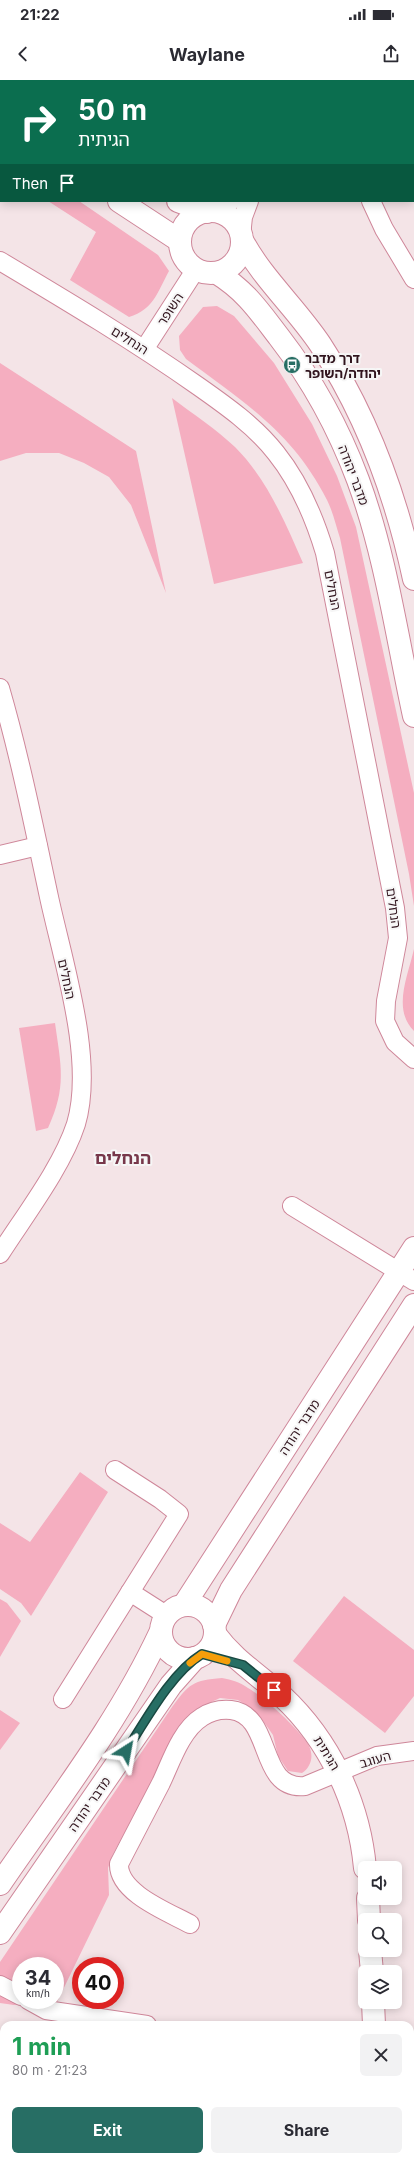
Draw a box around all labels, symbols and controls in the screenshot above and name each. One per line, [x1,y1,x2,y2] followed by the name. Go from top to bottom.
[20,5,60,24] text: 21:22
[12,43,34,65] icon: back
[380,43,402,65] icon: share
[169,44,245,65] text: Waylane
[78,93,147,127] text: 50 m
[12,96,64,148] icon: right
[78,129,130,150] text: הגיתית
[56,172,78,194] icon: arrive
[12,174,48,193] text: Then
[154,290,186,328] street label: השופר
[108,322,152,358] street label: הנחלים
[305,350,381,381] place label: דרך מדבר יהודה/השופר
[282,355,302,375] bus stop icon: דרך מדבר יהודה/השופר
[335,443,373,508] street label: מדבר יהודה
[321,568,345,612] street label: הנחלים
[383,887,405,929] street label: הנחלים
[55,957,79,1001] street label: הנחלים
[95,1148,151,1168] district label: הנחלים
[275,1396,323,1458] street label: מדבר יהודה
[257,1673,291,1707] pin
[263,1679,285,1701] icon: arrive
[105,1730,147,1772] position arrow
[311,1733,343,1773] street label: הגיתית
[357,1747,393,1771] street label: העוגב
[64,1773,114,1834] street label: מדבר יהודה
[358,1861,402,2009] map controls
[358,1861,402,1905] button: sound
[358,1913,402,1957] button: search
[72,1957,124,2009] speed limit sign: 40
[358,1965,402,2009] button: layers
[25,1966,51,1990] text: 34
[26,1987,50,1999] text: km/h
[12,2032,71,2061] text: 1 min
[360,2034,402,2076] button: close
[12,2062,87,2078] text: 80 m · 21:23
[12,2107,203,2153] button: Exit
[211,2107,402,2153] button: Share

